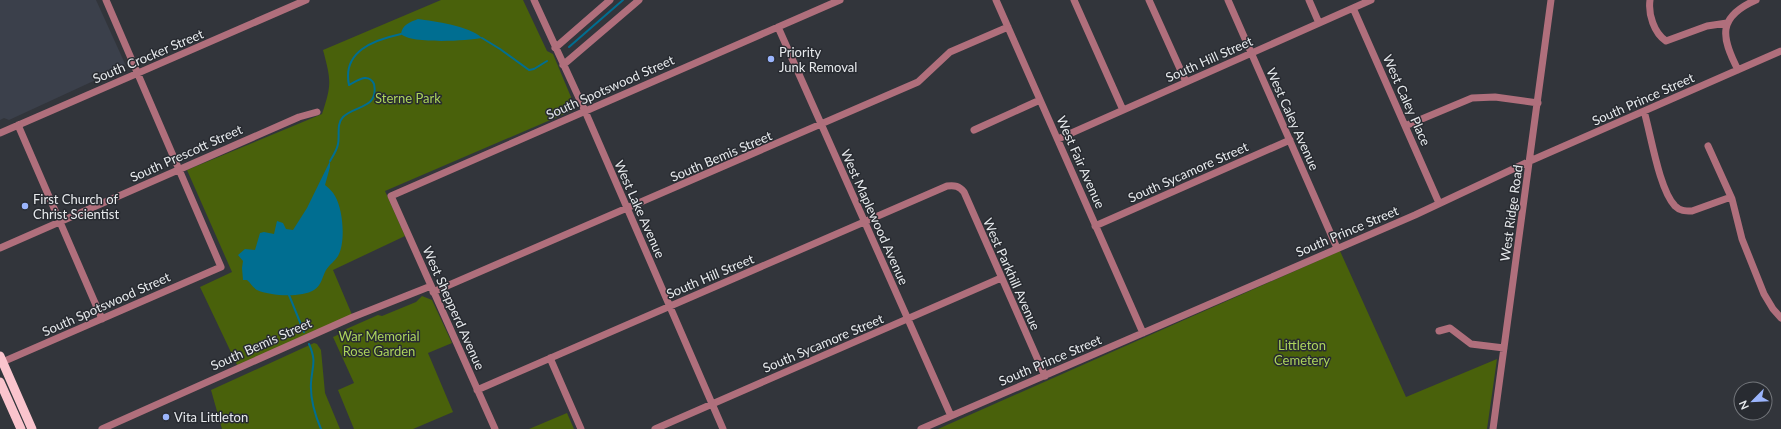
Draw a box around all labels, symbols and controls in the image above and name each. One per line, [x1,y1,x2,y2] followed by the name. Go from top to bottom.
[90,25,206,87] street label: South Crocker Street
[1163,33,1255,85] street label: South Hill Street
[779,44,857,75] place label: Priority Junk Removal
[544,51,677,122] street label: South Spotswood Street
[1380,52,1434,148] street label: West Caley Place
[766,54,776,64] marker: Priority Junk Removal
[1263,65,1323,173] street label: West Caley Avenue
[1589,69,1697,129] street label: South Prince Street
[375,90,441,106] park label: Sterne Park
[1053,113,1109,211] street label: West Fair Avenue
[127,121,245,185] street label: South Prescott Street
[668,127,775,185] street label: South Bemis Street
[1125,138,1251,206] street label: South Sycamore Street
[838,147,912,287] street label: West Maplewood Avenue
[611,158,669,261] street label: West Lake Avenue
[1496,164,1526,262] street label: West Ridge Road
[33,191,119,222] place label: First Church of Christ Scientist
[20,201,30,211] marker: First Church of Christ Scientist
[1293,202,1401,260] street label: South Prince Street
[980,215,1044,333] street label: West Parkhill Avenue
[420,244,488,372] street label: West Shepperd Avenue
[664,250,756,302] street label: South Hill Street
[40,268,173,339] street label: South Spotswood Street
[760,310,886,376] street label: South Sycamore Street
[208,314,314,373] street label: South Bemis Street
[338,328,420,359] park label: War Memorial Rose Garden
[996,331,1104,389] street label: South Prince Street
[1274,337,1330,368] park label: Littleton Cemetery
[1733,381,1773,421] north arrow
[1736,399,1751,412] text: N
[174,409,248,425] place label: Vita Littleton
[161,412,171,422] marker: Vita Littleton

